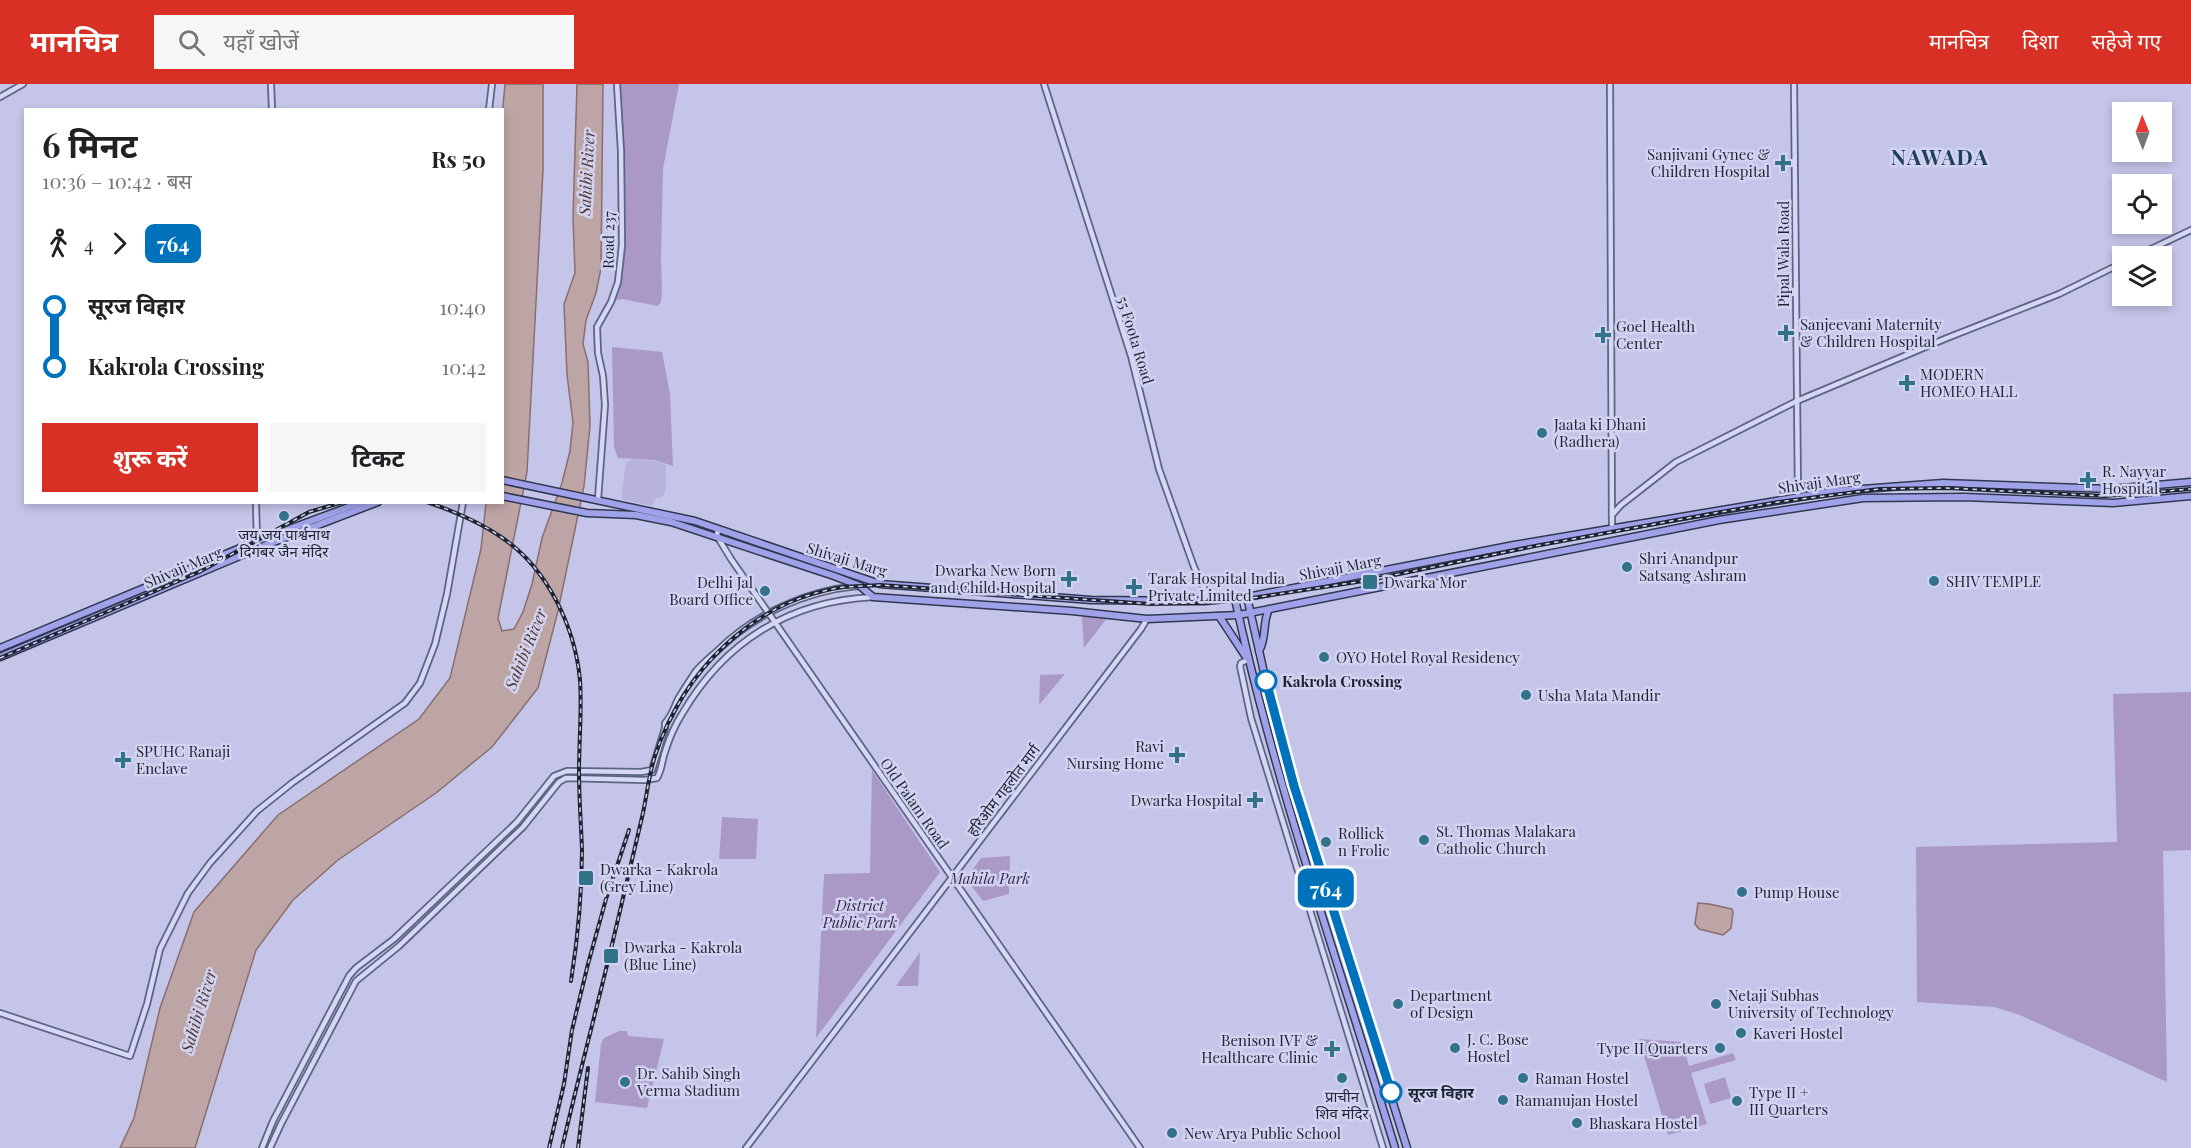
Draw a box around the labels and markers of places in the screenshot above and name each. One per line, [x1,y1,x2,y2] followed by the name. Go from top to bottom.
[1647,144,1770,181] place label: Sanjivani Gynec & Children Hospital
[1774,154,1792,172] marker: Sanjivani Gynec & Children Hospital
[1800,314,1942,351] place label: Sanjeevani Maternity & Children Hospital
[1616,316,1695,353] place label: Goel Health Center
[1777,324,1795,342] marker: Sanjeevani Maternity & Children Hospital
[1594,326,1612,344] marker: Goel Health Center
[1920,364,2018,401] place label: MODERN HOMEO HALL
[1898,374,1916,392] marker: MODERN HOMEO HALL
[1553,414,1647,451] place label: Jaata ki Dhani (Radhera)
[1535,426,1549,440] marker: Jaata ki Dhani (Radhera)
[2102,461,2166,498] place label: R. Nayyar Hospital
[2079,471,2097,489] marker: R. Nayyar Hospital
[277,509,291,523] marker: जय जय पार्श्वनाथ दिगंबर जैन मंदिर
[238,524,330,561] place label: जय जय पार्श्वनाथ दिगंबर जैन मंदिर
[1639,548,1747,585] place label: Shri Anandpur Satsang Ashram
[931,560,1056,597] place label: Dwarka New Born and Child Hospital
[1620,560,1634,574] marker: Shri Anandpur Satsang Ashram
[1148,568,1286,605] place label: Tarak Hospital India Private Limited
[1060,570,1078,588] marker: Dwarka New Born and Child Hospital
[1946,571,2041,591] place label: SHIV TEMPLE
[669,572,753,609] place label: Delhi Jal Board Office
[1384,572,1467,592] place label: Dwarka Mor
[1361,573,1379,591] marker: Dwarka Mor
[1927,574,1941,588] marker: SHIV TEMPLE
[1125,578,1143,596] marker: Tarak Hospital India Private Limited
[758,584,772,598] marker: Delhi Jal Board Office
[1336,647,1520,667] place label: OYO Hotel Royal Residency
[1317,650,1331,664] marker: OYO Hotel Royal Residency
[1255,670,1277,692] marker: Kakrola Crossing
[1282,671,1403,691] place label: Kakrola Crossing
[1538,685,1661,705] place label: Usha Mata Mandir
[1519,688,1533,702] marker: Usha Mata Mandir
[1066,736,1165,773] place label: Ravi Nursing Home
[136,741,231,778] place label: SPUHC Ranaji Enclave
[1168,746,1186,764] marker: Ravi Nursing Home
[114,751,132,769] marker: SPUHC Ranaji Enclave
[1131,790,1242,810] place label: Dwarka Hospital
[1246,791,1264,809] marker: Dwarka Hospital
[1436,821,1577,858] place label: St. Thomas Malakara Catholic Church
[1338,823,1390,860] place label: Rollick n Frolic
[1417,833,1431,847] marker: St. Thomas Malakara Catholic Church
[1319,835,1333,849] marker: Rollick n Frolic
[600,859,719,896] place label: Dwarka - Kakrola (Grey Line)
[577,869,595,887] marker: Dwarka - Kakrola (Grey Line)
[1754,882,1840,902] place label: Pump House
[1735,885,1749,899] marker: Pump House
[624,937,743,974] place label: Dwarka - Kakrola (Blue Line)
[602,947,620,965] marker: Dwarka - Kakrola (Blue Line)
[1410,985,1492,1022] place label: Department of Design
[1728,985,1894,1022] place label: Netaji Subhas University of Technology
[1391,997,1405,1011] marker: Department of Design
[1709,997,1723,1011] marker: Netaji Subhas University of Technology
[1753,1023,1843,1043] place label: Kaveri Hostel
[1734,1026,1748,1040] marker: Kaveri Hostel
[1466,1029,1529,1066] place label: J. C. Bose Hostel
[1201,1030,1318,1067] place label: Benison IVF & Healthcare Clinic
[1597,1038,1708,1058] place label: Type II Quarters
[1323,1040,1341,1058] marker: Benison IVF & Healthcare Clinic
[1448,1041,1462,1055] marker: J. C. Bose Hostel
[1713,1041,1727,1055] marker: Type II Quarters
[636,1063,741,1100] place label: Dr. Sahib Singh Verma Stadium
[1535,1068,1629,1088] place label: Raman Hostel
[1335,1071,1349,1085] marker: प्राचीन शिव मंदिर
[1516,1071,1530,1085] marker: Raman Hostel
[618,1075,632,1089] marker: Dr. Sahib Singh Verma Stadium
[1380,1081,1402,1103] marker: सूरज विहार
[1408,1082,1474,1103] place label: सूरज विहार
[1749,1082,1828,1119] place label: Type II + III Quarters
[1315,1086,1369,1123] place label: प्राचीन शिव मंदिर
[1515,1090,1638,1110] place label: Ramanujan Hostel
[1496,1093,1510,1107] marker: Ramanujan Hostel
[1730,1094,1744,1108] marker: Type II + III Quarters
[1589,1113,1698,1133] place label: Bhaskara Hostel
[1570,1116,1584,1130] marker: Bhaskara Hostel
[1184,1123,1341,1143] place label: New Arya Public School
[1165,1126,1179,1140] marker: New Arya Public School

